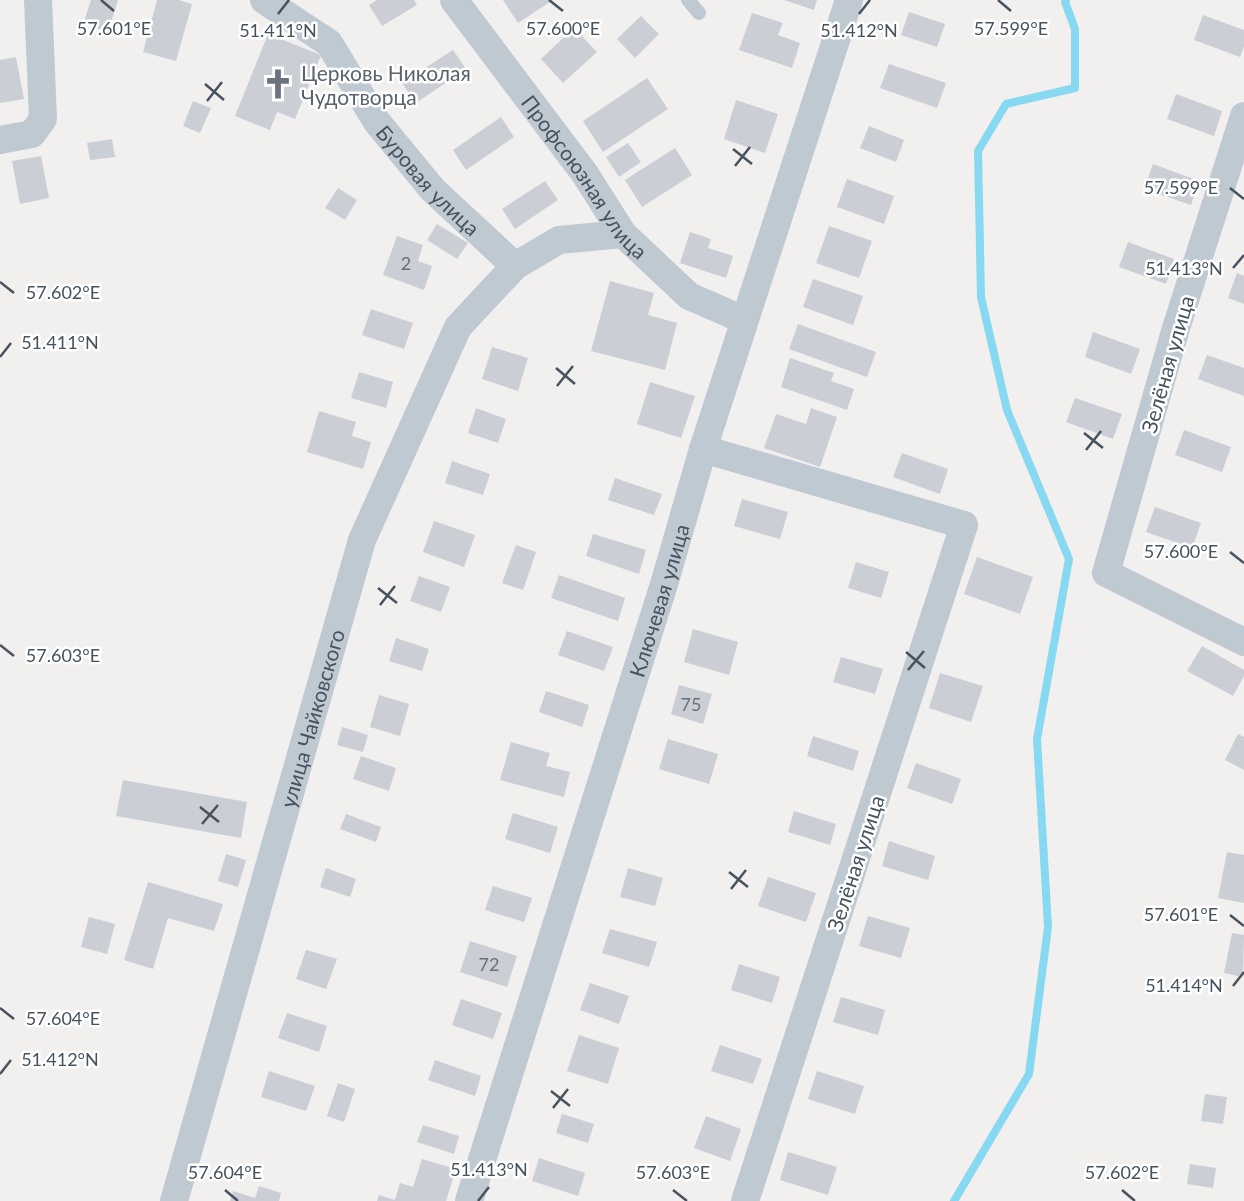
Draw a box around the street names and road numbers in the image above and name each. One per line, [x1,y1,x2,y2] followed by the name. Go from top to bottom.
[517,90,653,263] street label: Профсоюзная улица
[372,120,486,240] street label: Буровая улица
[1135,292,1199,436] street label: Зелёная улица
[623,521,693,680] street label: Ключевая улица
[274,626,349,810] street label: улица Чайковского
[821,792,889,934] street label: Зелёная улица

